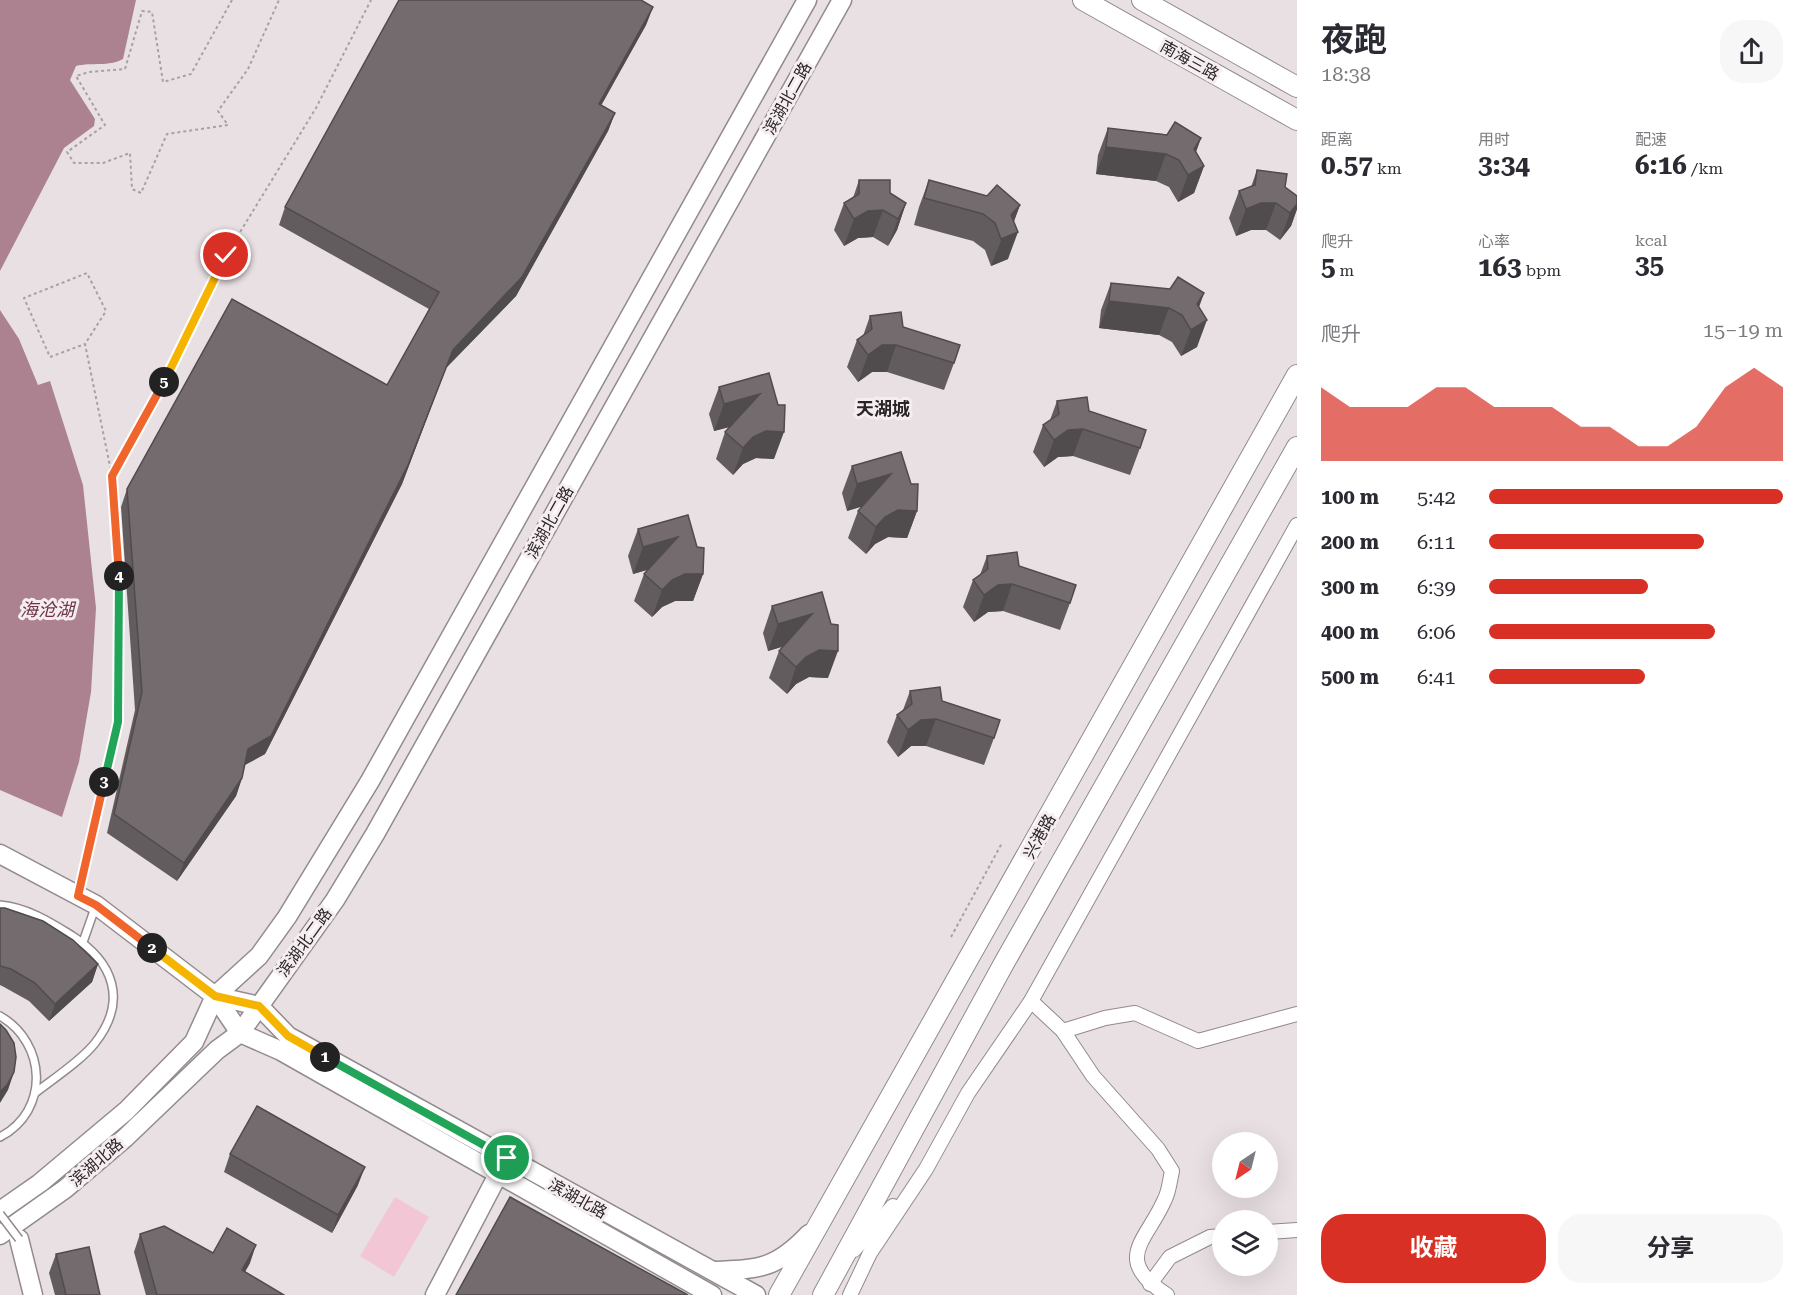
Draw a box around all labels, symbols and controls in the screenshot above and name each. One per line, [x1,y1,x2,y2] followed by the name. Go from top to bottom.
[1321,20,1387,59] text: 夜跑
[1720,20,1783,83] button: share
[1157,37,1222,84] street label: 南海三路
[760,59,815,138] street label: 滨湖北二路
[1321,62,1371,86] text: 18:38
[1321,130,1353,149] text: 距离
[1478,130,1510,149] text: 用时
[1635,130,1667,149] text: 配速
[1321,150,1373,180] text: 0.57
[1478,150,1530,180] text: 3:34
[1635,150,1687,180] text: 6:16
[1373,159,1402,178] text: km
[1687,159,1723,178] text: /km
[200,229,251,280] pin
[1635,231,1667,250] text: kcal
[1321,232,1353,251] text: 爬升
[1478,232,1510,251] text: 心率
[209,238,242,271] icon: check
[1635,250,1664,280] text: 35
[1321,252,1336,282] text: 5
[1478,252,1522,282] text: 163
[1336,261,1354,280] text: m
[1522,261,1561,280] text: bpm
[1703,318,1783,342] text: 15–19 m
[1321,322,1361,346] text: 爬升
[149,367,179,397] pin: 5
[160,372,168,391] text: 5
[856,398,910,419] district label: 天湖城
[522,483,577,562] street label: 滨湖北二路
[1321,485,1379,509] text: 100 m
[1417,485,1456,509] text: 5:42
[1321,530,1379,554] text: 200 m
[1417,530,1456,554] text: 6:11
[104,561,134,591] pin: 4
[115,566,123,585] text: 4
[1321,575,1379,599] text: 300 m
[1417,575,1456,599] text: 6:39
[20,599,77,620] water label: 海沧湖
[1321,620,1379,644] text: 400 m
[1417,620,1456,644] text: 6:06
[1321,665,1379,689] text: 500 m
[1417,665,1456,689] text: 6:41
[89,767,119,797] pin: 3
[100,772,108,791] text: 3
[1019,811,1059,862] street label: 兴港路
[273,904,336,980] street label: 滨湖北二路
[137,933,167,963] pin: 2
[148,938,156,957] text: 2
[310,1042,340,1072] pin: 1
[321,1047,329,1066] text: 1
[481,1132,532,1183] pin
[1212,1132,1278,1198] north arrow
[1212,1132,1278,1276] map controls
[66,1134,127,1191] street label: 滨湖北路
[490,1141,523,1174] icon: arrive
[545,1175,610,1222] street label: 滨湖北路
[1212,1210,1278,1276] button: layers
[1321,1214,1546,1283] button: 收藏
[1558,1214,1783,1283] button: 分享

